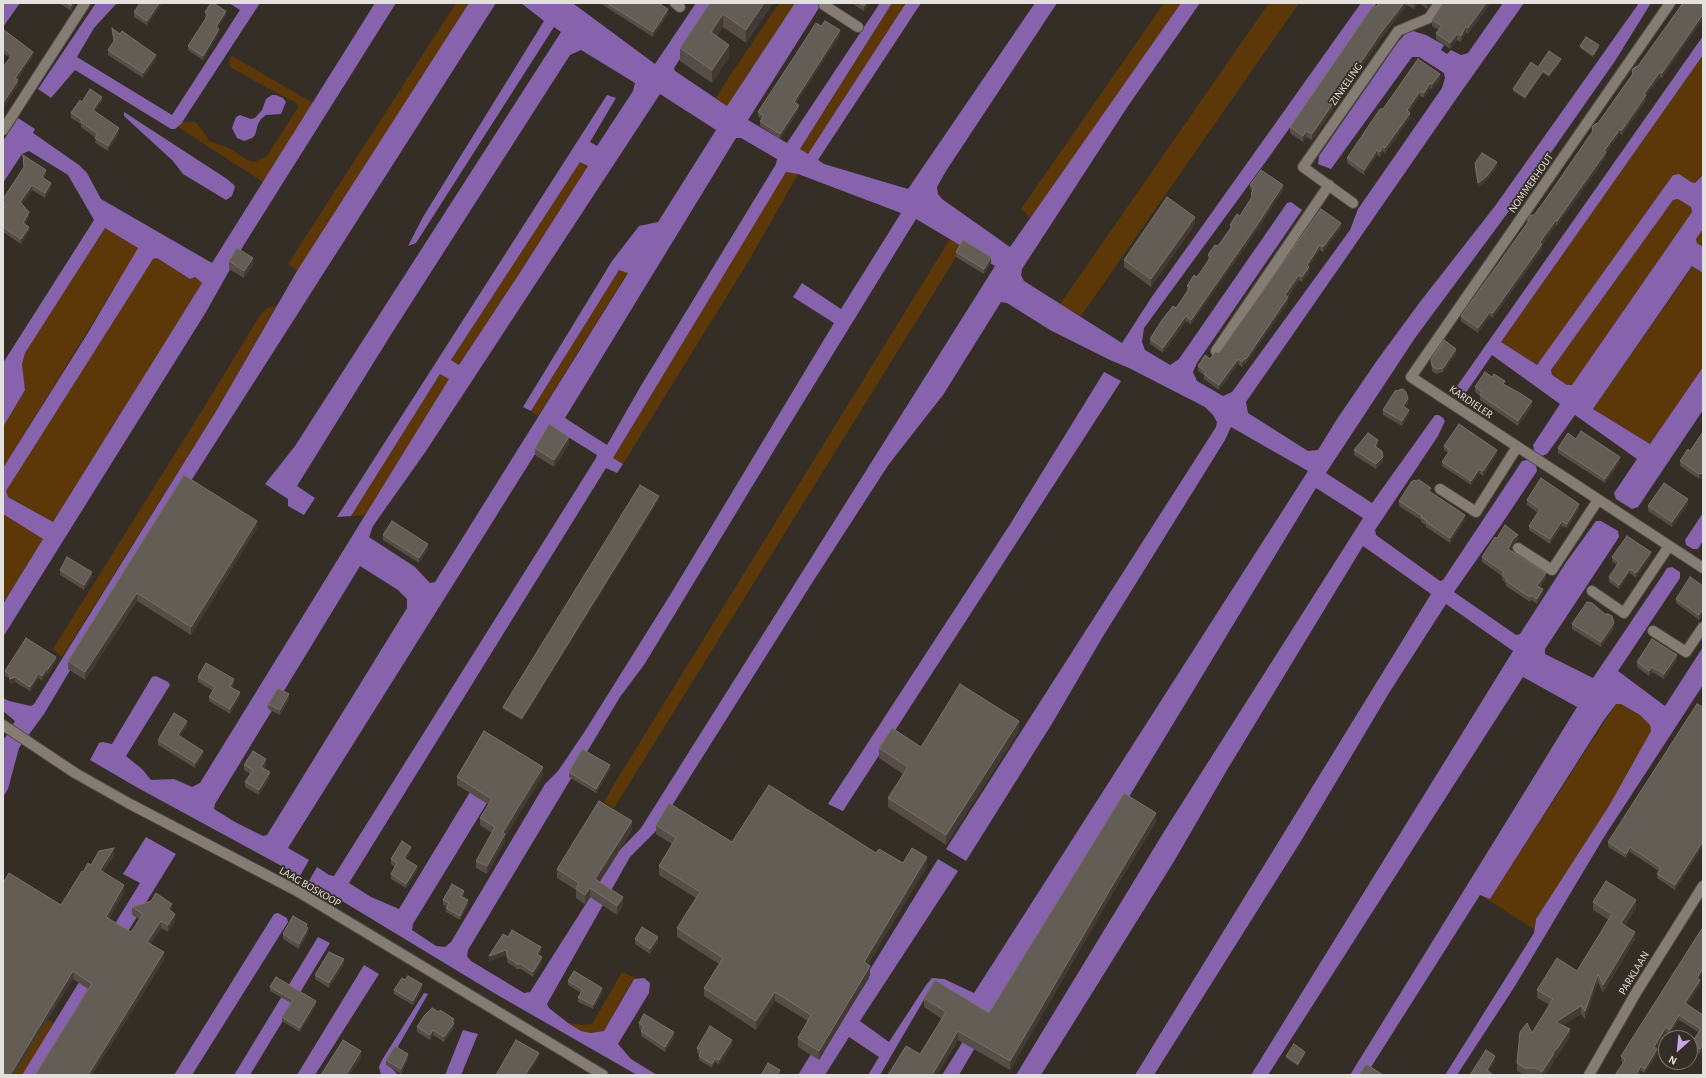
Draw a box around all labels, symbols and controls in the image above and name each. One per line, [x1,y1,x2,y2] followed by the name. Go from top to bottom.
[1327,60,1365,108] street label: ZINKELING
[1506,151,1556,215] street label: NOMMERHOUT
[1447,383,1495,421] street label: KARDIELER
[277,864,343,910] street label: LAAG BOSKOOP
[1616,949,1652,997] street label: PARKLAAN
[1658,1030,1698,1070] north arrow
[1667,1054,1679,1067] text: N

